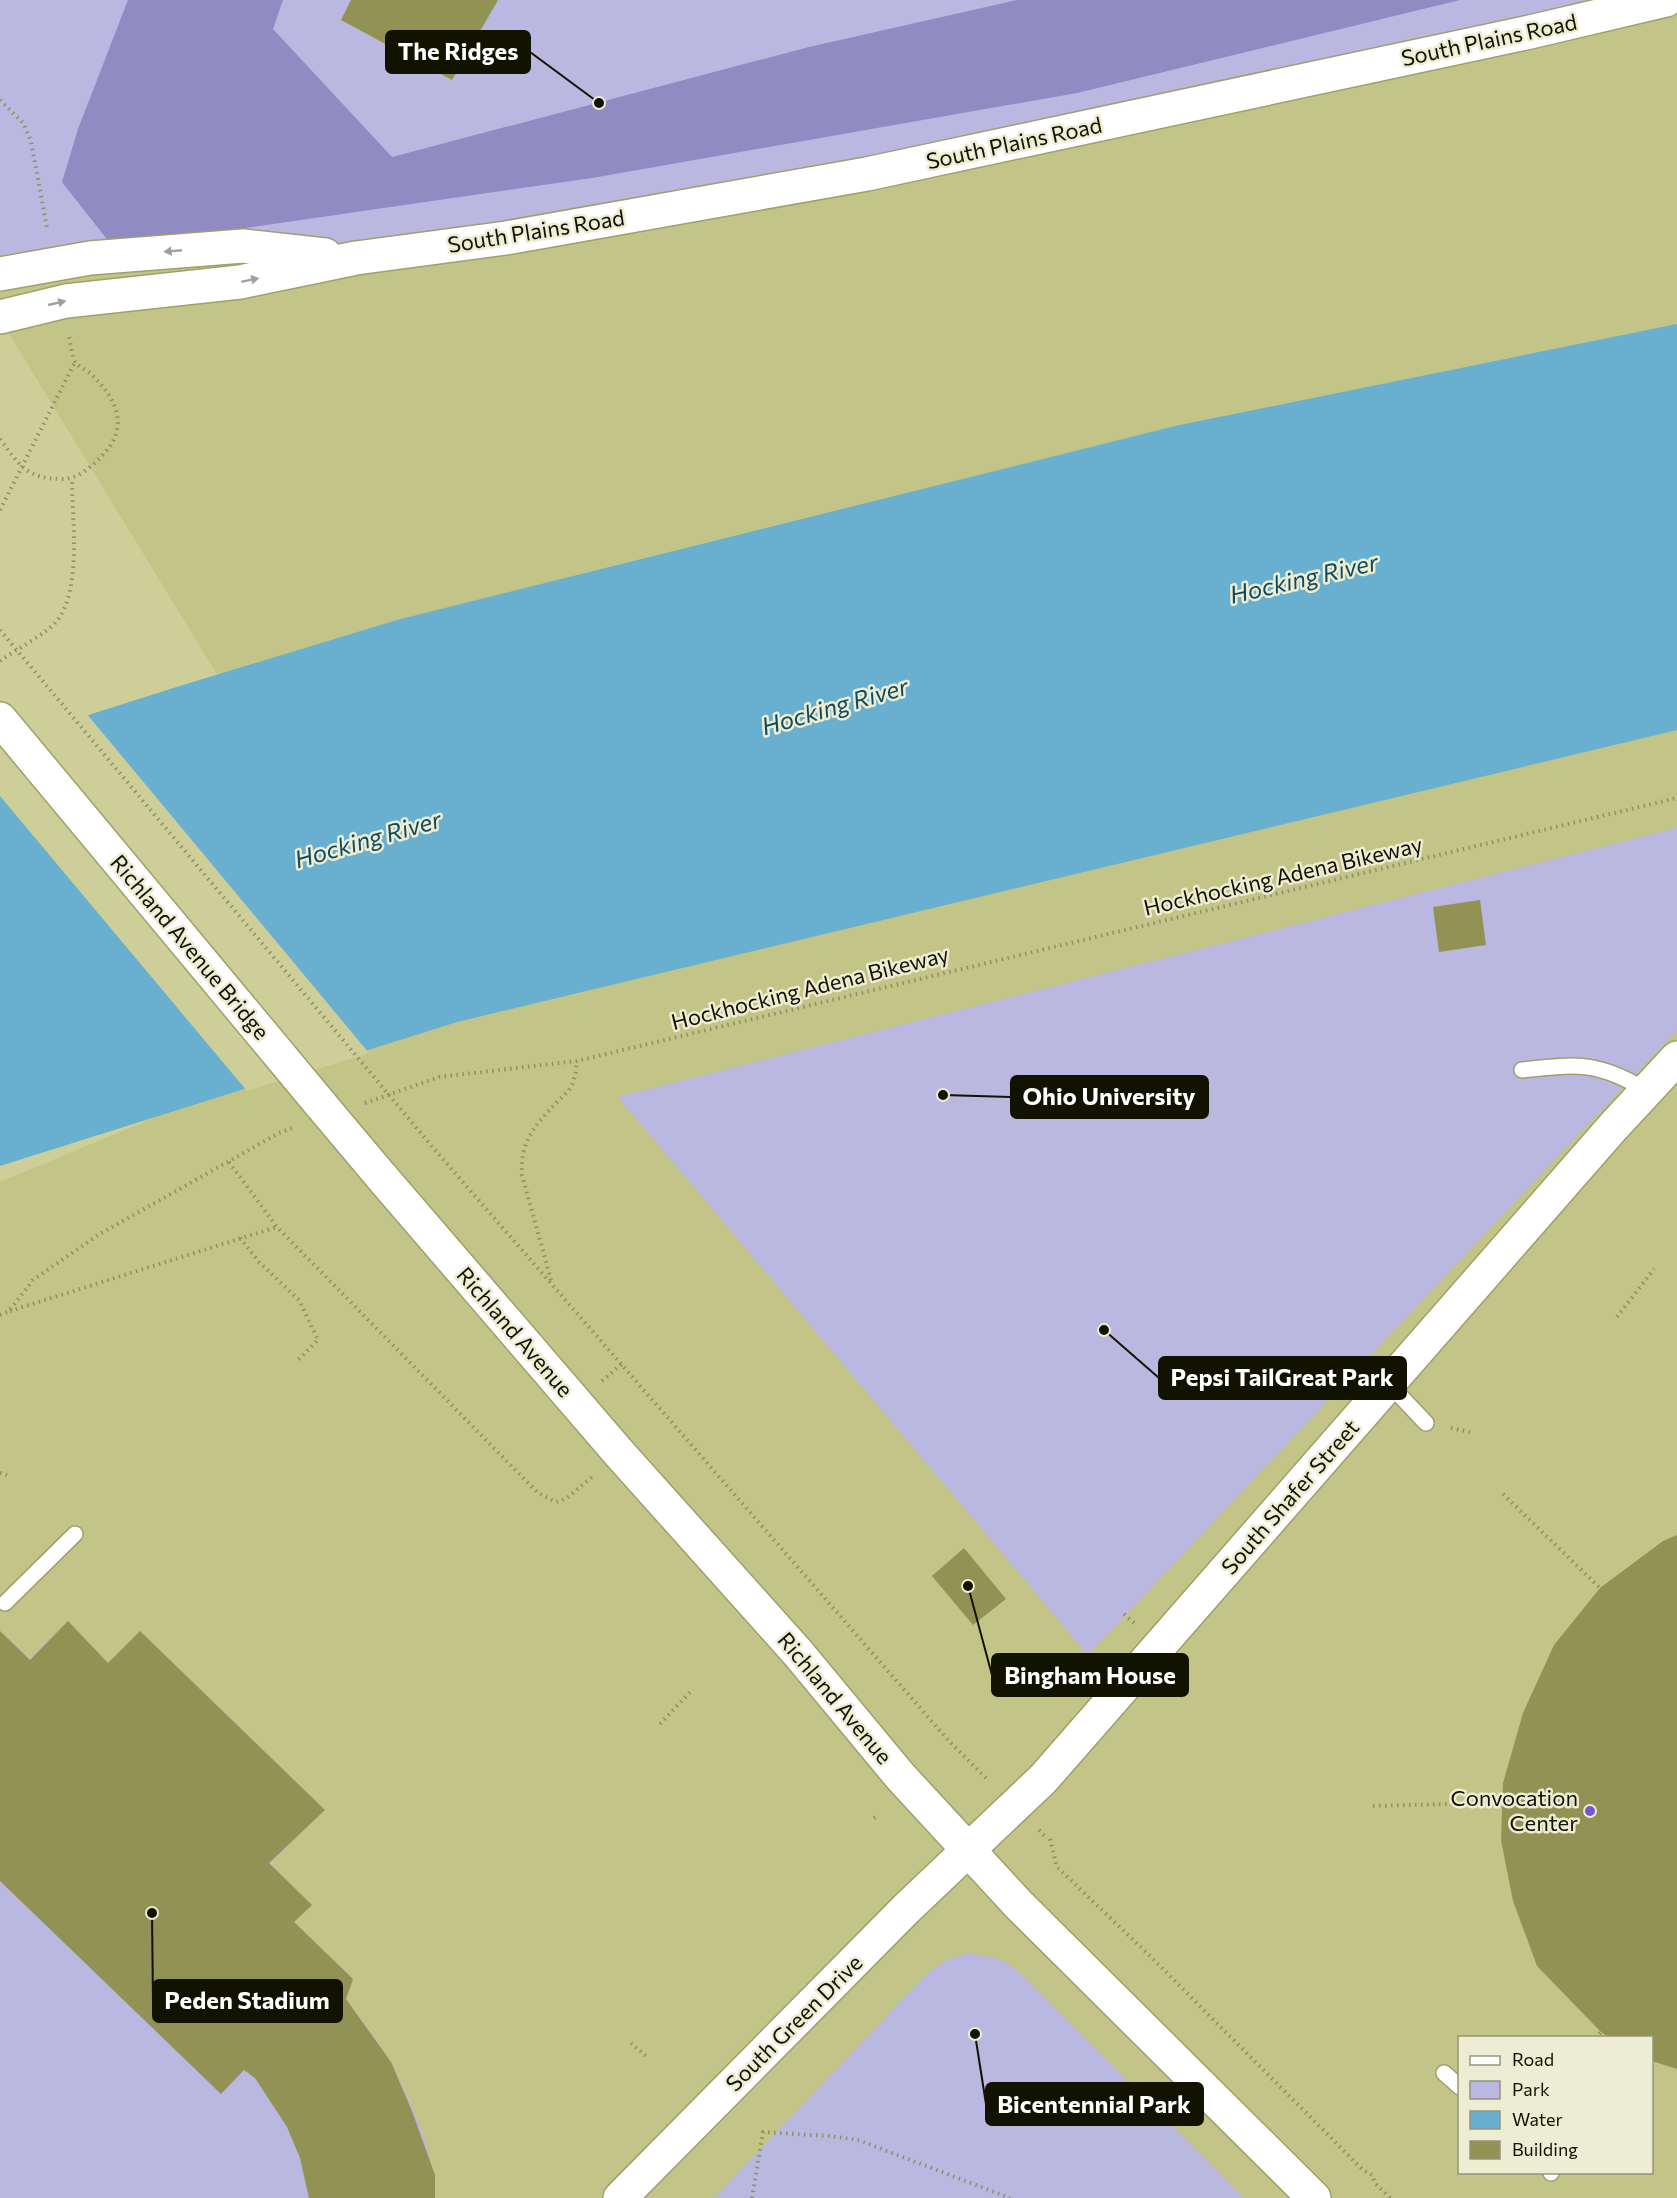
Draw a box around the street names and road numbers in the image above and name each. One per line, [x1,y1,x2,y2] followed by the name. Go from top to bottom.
[1399,8,1579,71] street label: South Plains Road
[924,111,1104,174] street label: South Plains Road
[445,203,626,258] street label: South Plains Road
[1141,830,1425,921] street label: Hockhocking Adena Bikeway
[105,849,276,1044] street label: Richland Avenue Bridge
[668,940,952,1035] street label: Hockhocking Adena Bikeway
[451,1261,579,1402] street label: Richland Avenue
[1215,1414,1364,1580] street label: South Shafer Street
[772,1626,898,1769] street label: Richland Avenue
[720,1949,868,2097] street label: South Green Drive

